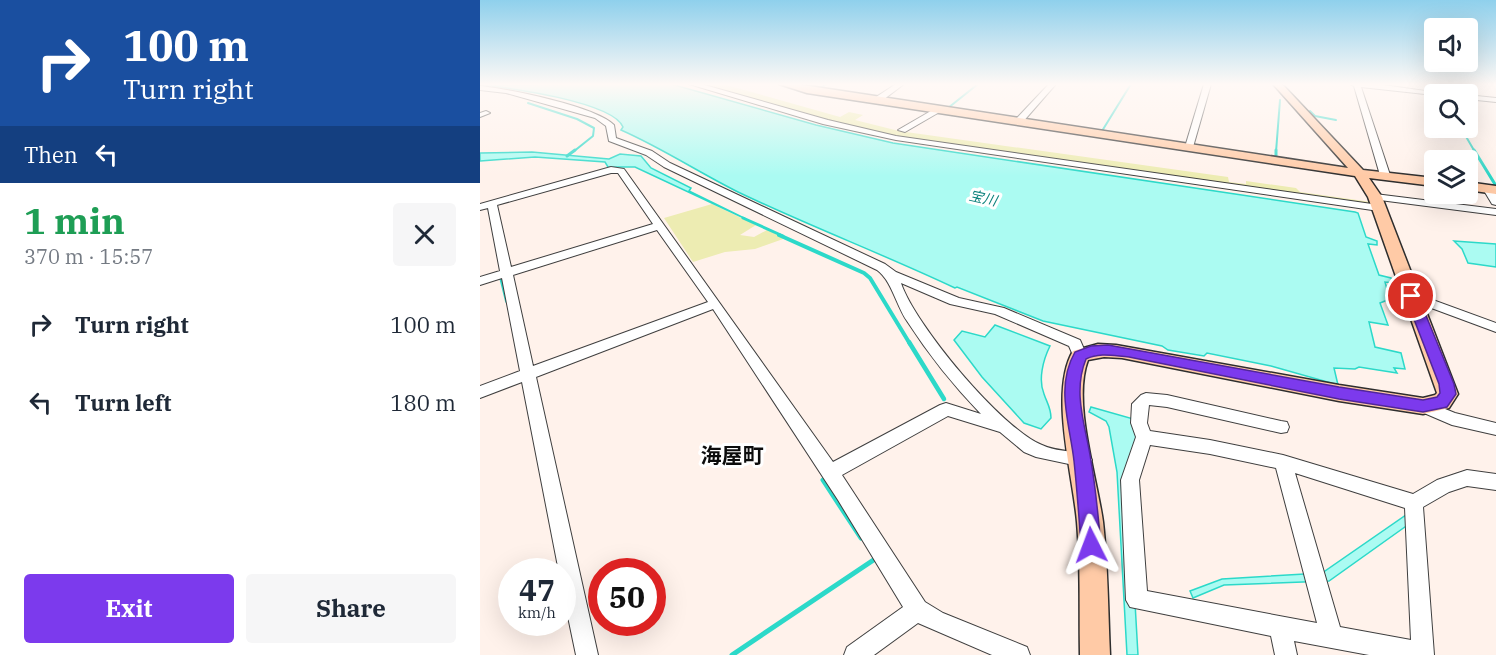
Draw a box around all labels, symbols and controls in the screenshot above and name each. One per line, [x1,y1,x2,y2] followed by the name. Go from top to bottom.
[123,18,249,73] text: 100 m
[1424,18,1478,204] map controls
[1424,18,1478,72] button: sound
[24,24,102,102] icon: right
[123,71,254,106] text: Turn right
[1424,84,1478,138] button: search
[90,138,123,171] icon: left
[24,140,78,169] text: Then
[1424,150,1478,204] button: layers
[967,186,1001,210] water label: 宝川
[24,197,125,244] text: 1 min
[393,203,456,266] button: close
[24,243,153,270] text: 370 m · 15:57
[1385,270,1436,321] pin
[1394,279,1427,312] icon: arrive
[24,308,57,341] icon: right
[75,310,189,339] text: Turn right
[390,310,456,339] text: 100 m
[24,386,57,419] icon: left
[75,388,171,417] text: Turn left
[390,388,456,417] text: 180 m
[701,441,764,469] district label: 海屋町
[1059,513,1123,577] position arrow
[588,558,666,636] speed limit sign: 50
[519,570,555,609] text: 47
[24,574,234,643] button: Exit
[246,574,456,643] button: Share
[518,603,556,622] text: km/h

